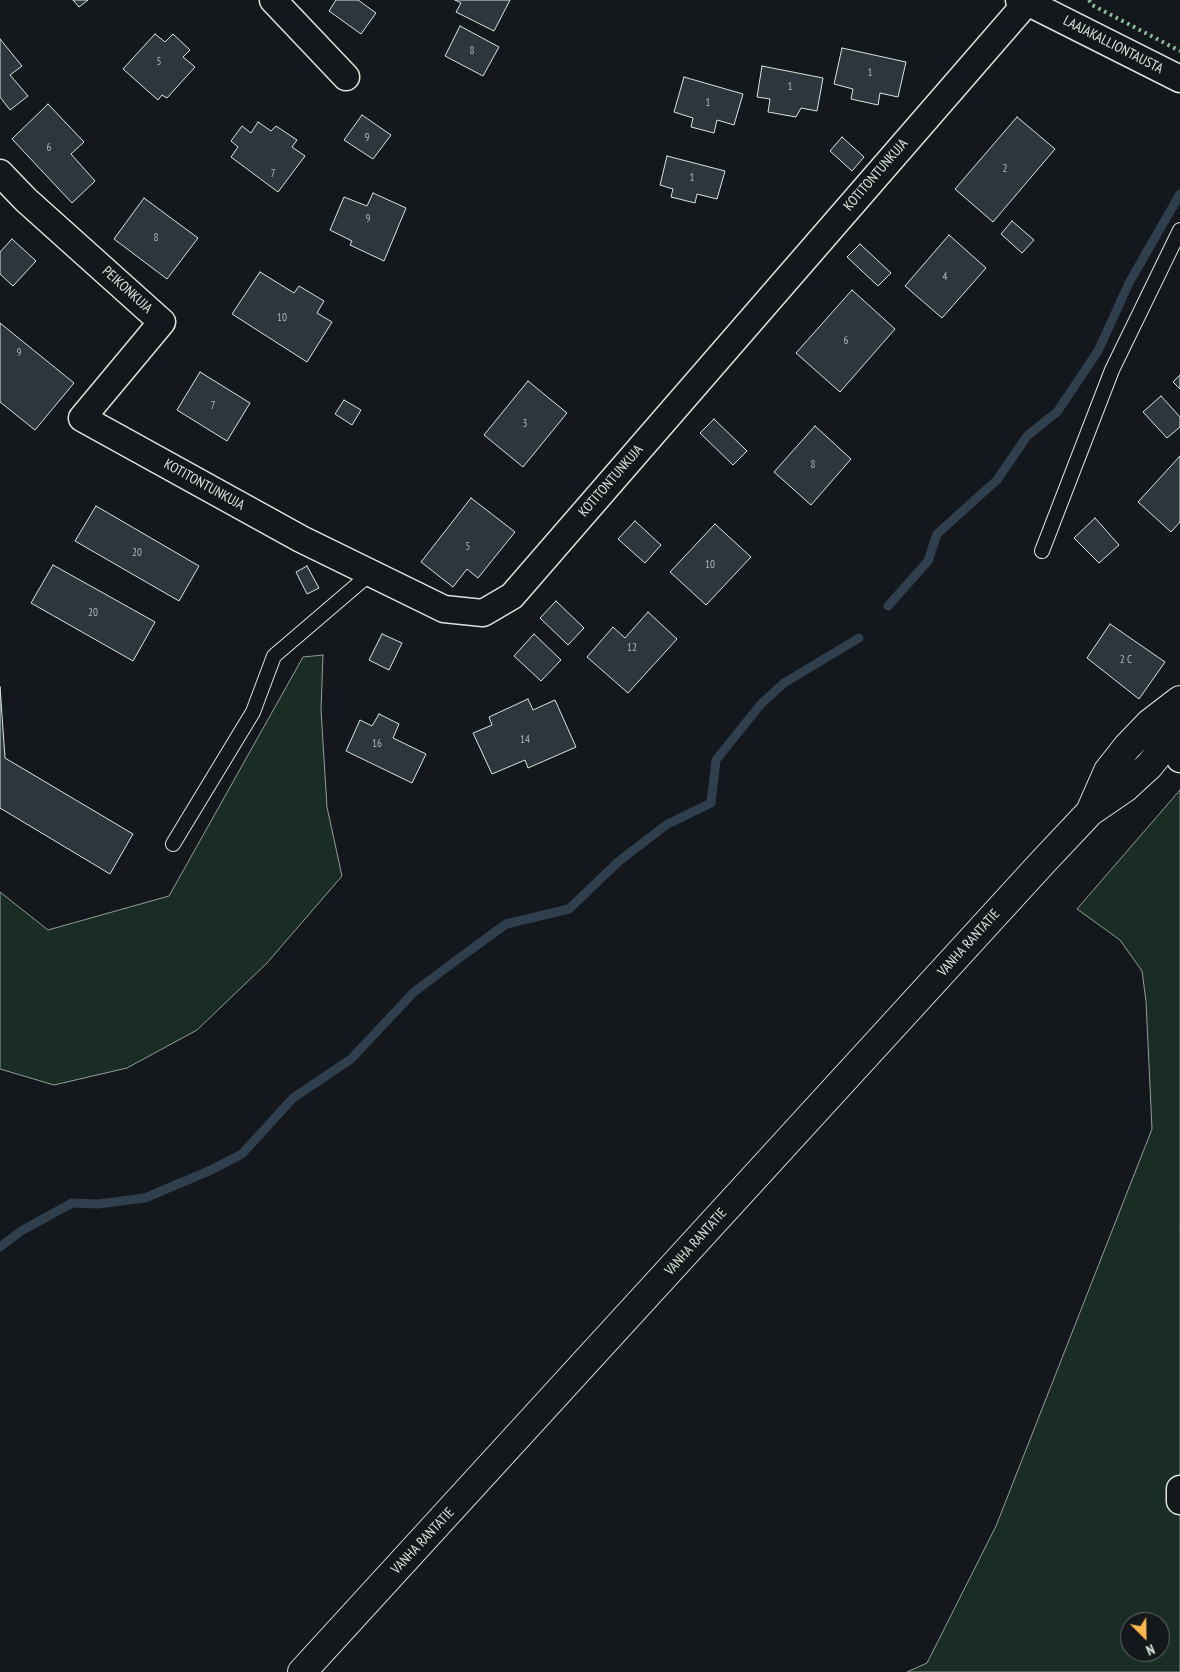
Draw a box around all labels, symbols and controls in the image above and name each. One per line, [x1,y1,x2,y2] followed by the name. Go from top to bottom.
[1060,13,1166,77] street label: LAAJAKALLIONTAUSTA
[470,44,474,58] house number: 8
[157,55,161,69] house number: 5
[868,66,872,80] house number: 1
[788,80,792,94] house number: 1
[706,96,710,110] house number: 1
[365,131,369,145] house number: 9
[840,136,912,214] street label: KOTITONTUNKUJA
[47,141,51,155] house number: 6
[1003,162,1007,176] house number: 2
[271,167,275,181] house number: 7
[690,171,694,185] house number: 1
[366,212,370,226] house number: 9
[154,231,158,245] house number: 8
[98,263,156,317] street label: PEIKONKUJA
[943,270,947,284] house number: 4
[277,311,287,325] house number: 10
[844,334,848,348] house number: 6
[17,346,21,360] house number: 9
[211,399,215,413] house number: 7
[523,417,527,431] house number: 3
[575,442,647,520] street label: KOTITONTUNKUJA
[161,456,247,514] street label: KOTITONTUNKUJA
[811,458,815,472] house number: 8
[466,540,470,554] house number: 5
[132,546,142,560] house number: 20
[705,558,715,572] house number: 10
[88,606,98,620] house number: 20
[627,641,637,655] house number: 12
[1120,653,1132,667] house number: 2 C
[520,733,530,747] house number: 14
[372,737,382,751] house number: 16
[934,906,1004,980] street label: VANHA RANTATIE
[661,1205,731,1279] street label: VANHA RANTATIE
[388,1504,458,1578] street label: VANHA RANTATIE
[1120,1612,1170,1662] north arrow
[1143,1640,1157,1660] text: N

